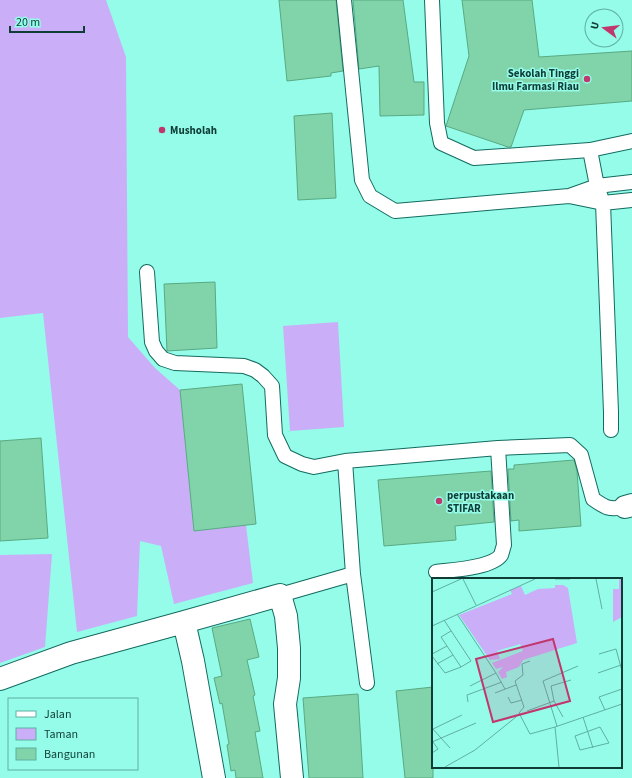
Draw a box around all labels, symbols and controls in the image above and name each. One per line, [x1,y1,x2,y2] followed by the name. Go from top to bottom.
[10,8,84,34] scale bar
[584,8,624,48] north arrow
[16,14,40,31] text: 20 m
[587,20,603,31] text: U
[492,66,579,94] place label: Sekolah Tinggi Ilmu Farmasi Riau
[582,74,592,84] marker: Sekolah Tinggi Ilmu Farmasi Riau
[170,123,217,138] place label: Musholah
[157,125,167,135] marker: Musholah
[447,488,514,516] place label: perpustakaan STIFAR
[434,496,444,506] marker: perpustakaan STIFAR
[432,578,622,768] inset map
[8,698,138,770] legend
[44,706,71,723] text: Jalan
[44,726,78,743] text: Taman
[44,746,95,763] text: Bangunan

